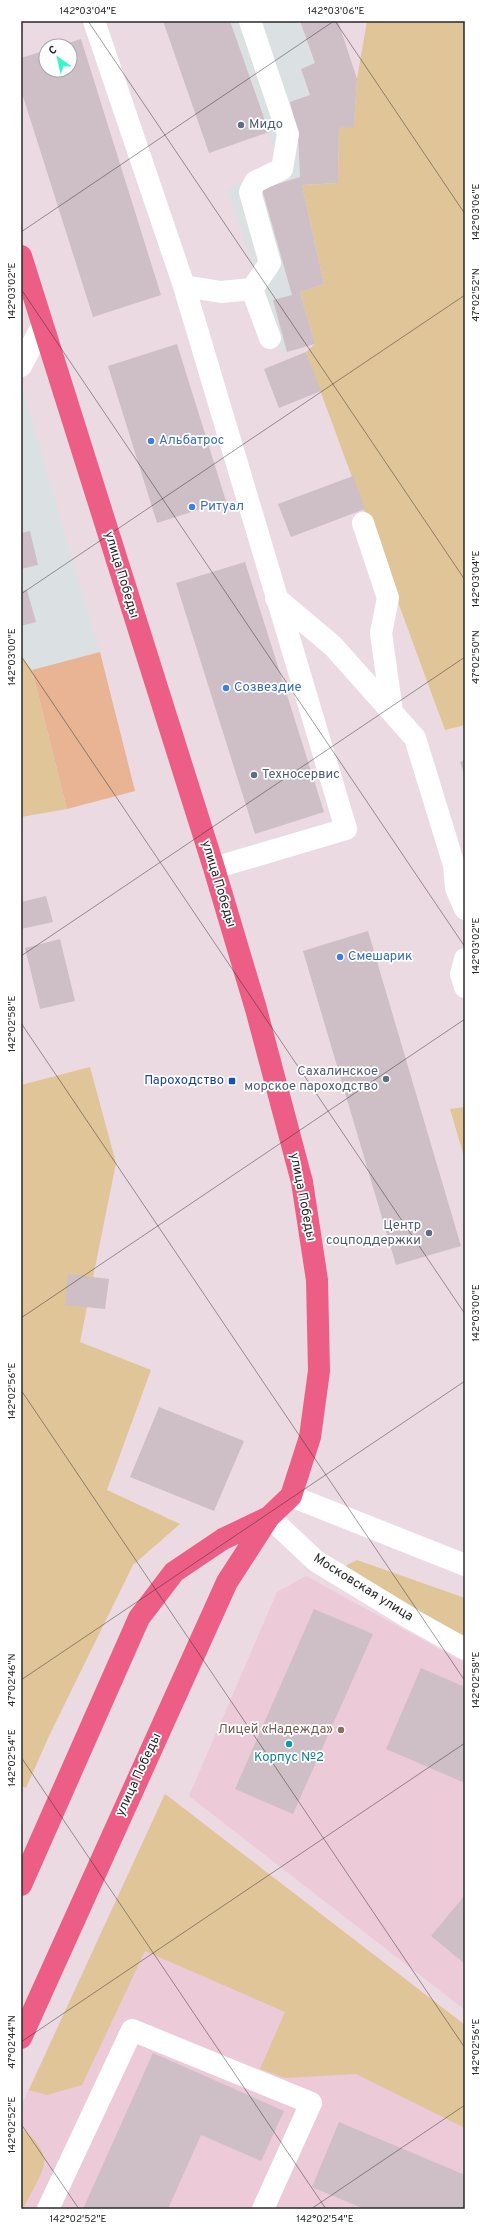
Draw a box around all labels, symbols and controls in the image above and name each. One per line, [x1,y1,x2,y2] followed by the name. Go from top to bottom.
[59,5,117,18] text: 142°03'04"E
[308,5,364,18] text: 142°03'06"E
[38,38,78,78] north arrow
[46,43,60,58] text: С
[249,117,283,133] place label: Мидо
[236,120,246,130] marker: Мидо
[470,184,483,240] text: 142°03'06"E
[6,262,19,320] text: 142°03'02"E
[470,268,483,322] text: 47°02'52"N
[159,433,224,449] place label: Альбатрос
[146,436,156,446] marker: Альбатрос
[200,499,244,515] place label: Ритуал
[187,502,197,512] marker: Ритуал
[100,530,142,620] street label: улица Победы
[470,550,483,608] text: 142°03'04"E
[6,628,19,686] text: 142°03'00"E
[470,630,483,684] text: 47°02'50"N
[234,680,302,696] place label: Созвездие
[221,683,231,693] marker: Созвездие
[262,767,340,783] place label: Техносервис
[249,770,259,780] marker: Техносервис
[197,839,239,929] street label: улица Победы
[470,917,483,975] text: 142°03'02"E
[348,949,412,965] place label: Смешарик
[335,952,345,962] marker: Смешарик
[6,996,19,1052] text: 142°02'58"E
[244,1064,378,1095] place label: Сахалинское морское пароходство
[144,1073,224,1089] place label: Пароходство
[381,1074,391,1084] marker: Сахалинское морское пароходство
[227,1076,237,1086] marker: Пароходство
[286,1151,318,1243] street label: улица Победы
[326,1218,421,1249] place label: Центр соцподдержки
[424,1228,434,1238] marker: Центр соцподдержки
[470,1284,483,1342] text: 142°03'00"E
[6,1363,19,1419] text: 142°02'56"E
[310,1551,416,1625] street label: Московская улица
[470,1652,483,1708] text: 142°02'58"E
[6,1653,19,1707] text: 47°02'46"N
[218,1722,333,1738] place label: Лицей «Надежда»
[336,1725,346,1735] marker: Лицей «Надежда»
[6,1729,19,1787] text: 142°02'54"E
[113,1731,165,1819] street label: улица Победы
[284,1739,294,1749] marker: Корпус №2
[254,1750,324,1766] place label: Корпус №2
[6,2015,19,2069] text: 47°02'44"N
[470,2019,483,2075] text: 142°02'56"E
[6,2097,19,2153] text: 142°02'52"E
[50,2213,106,2226] text: 142°02'52"E
[296,2213,354,2226] text: 142°02'54"E

